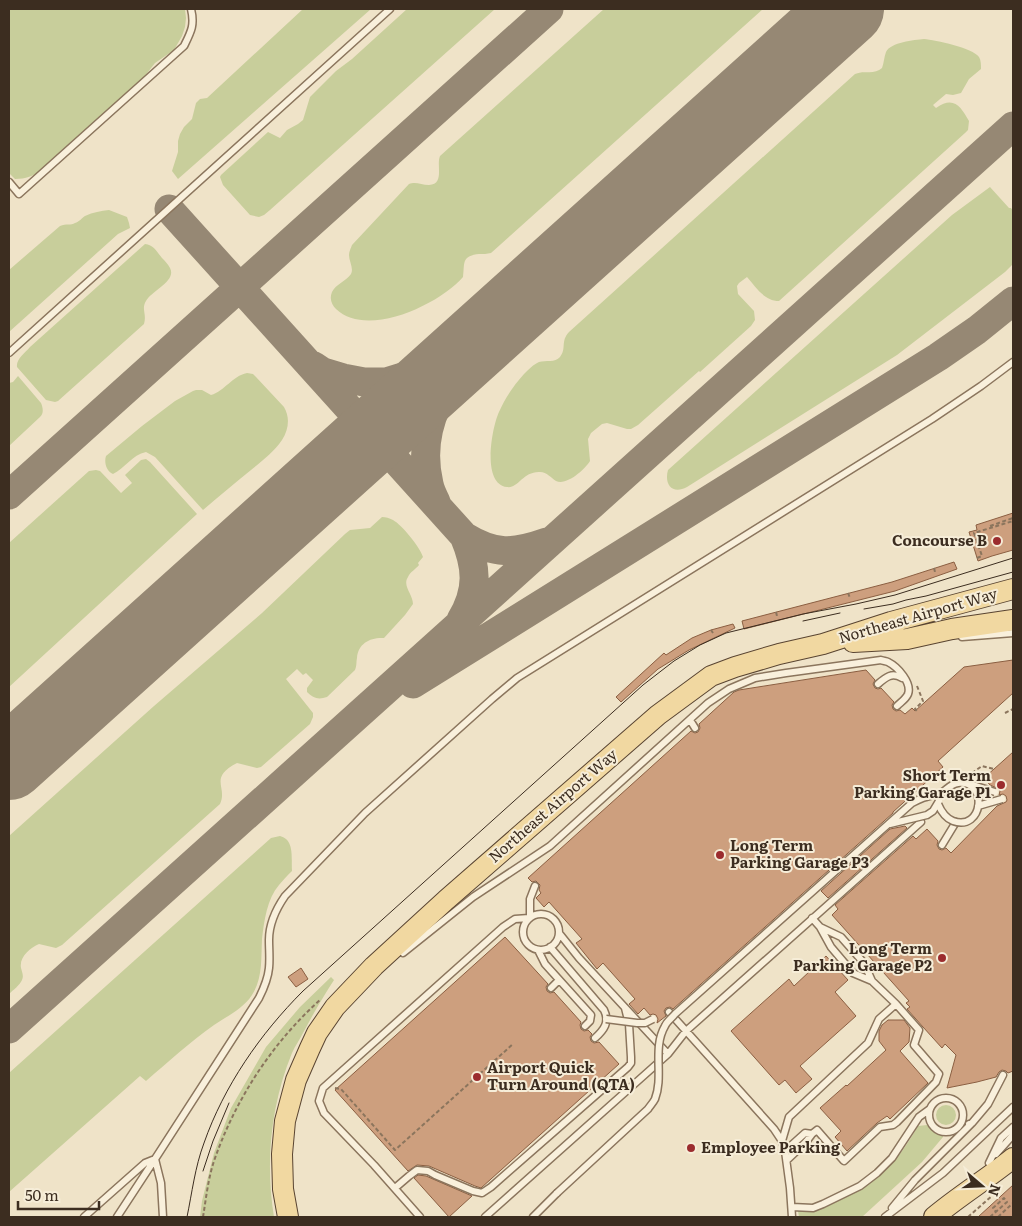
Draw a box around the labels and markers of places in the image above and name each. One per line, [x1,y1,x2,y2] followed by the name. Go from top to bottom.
[892,528,987,551] place label: Concourse B
[991,535,1003,547] marker: Concourse B
[854,763,991,803] place label: Short Term Parking Garage P1
[995,779,1007,791] marker: Short Term Parking Garage P1
[730,833,869,873] place label: Long Term Parking Garage P3
[714,849,726,861] marker: Long Term Parking Garage P3
[793,936,932,976] place label: Long Term Parking Garage P2
[936,952,948,964] marker: Long Term Parking Garage P2
[487,1055,635,1095] place label: Airport Quick Turn Around (QTA)
[471,1071,483,1083] marker: Airport Quick Turn Around (QTA)
[701,1135,841,1158] place label: Employee Parking
[685,1142,697,1154] marker: Employee Parking

